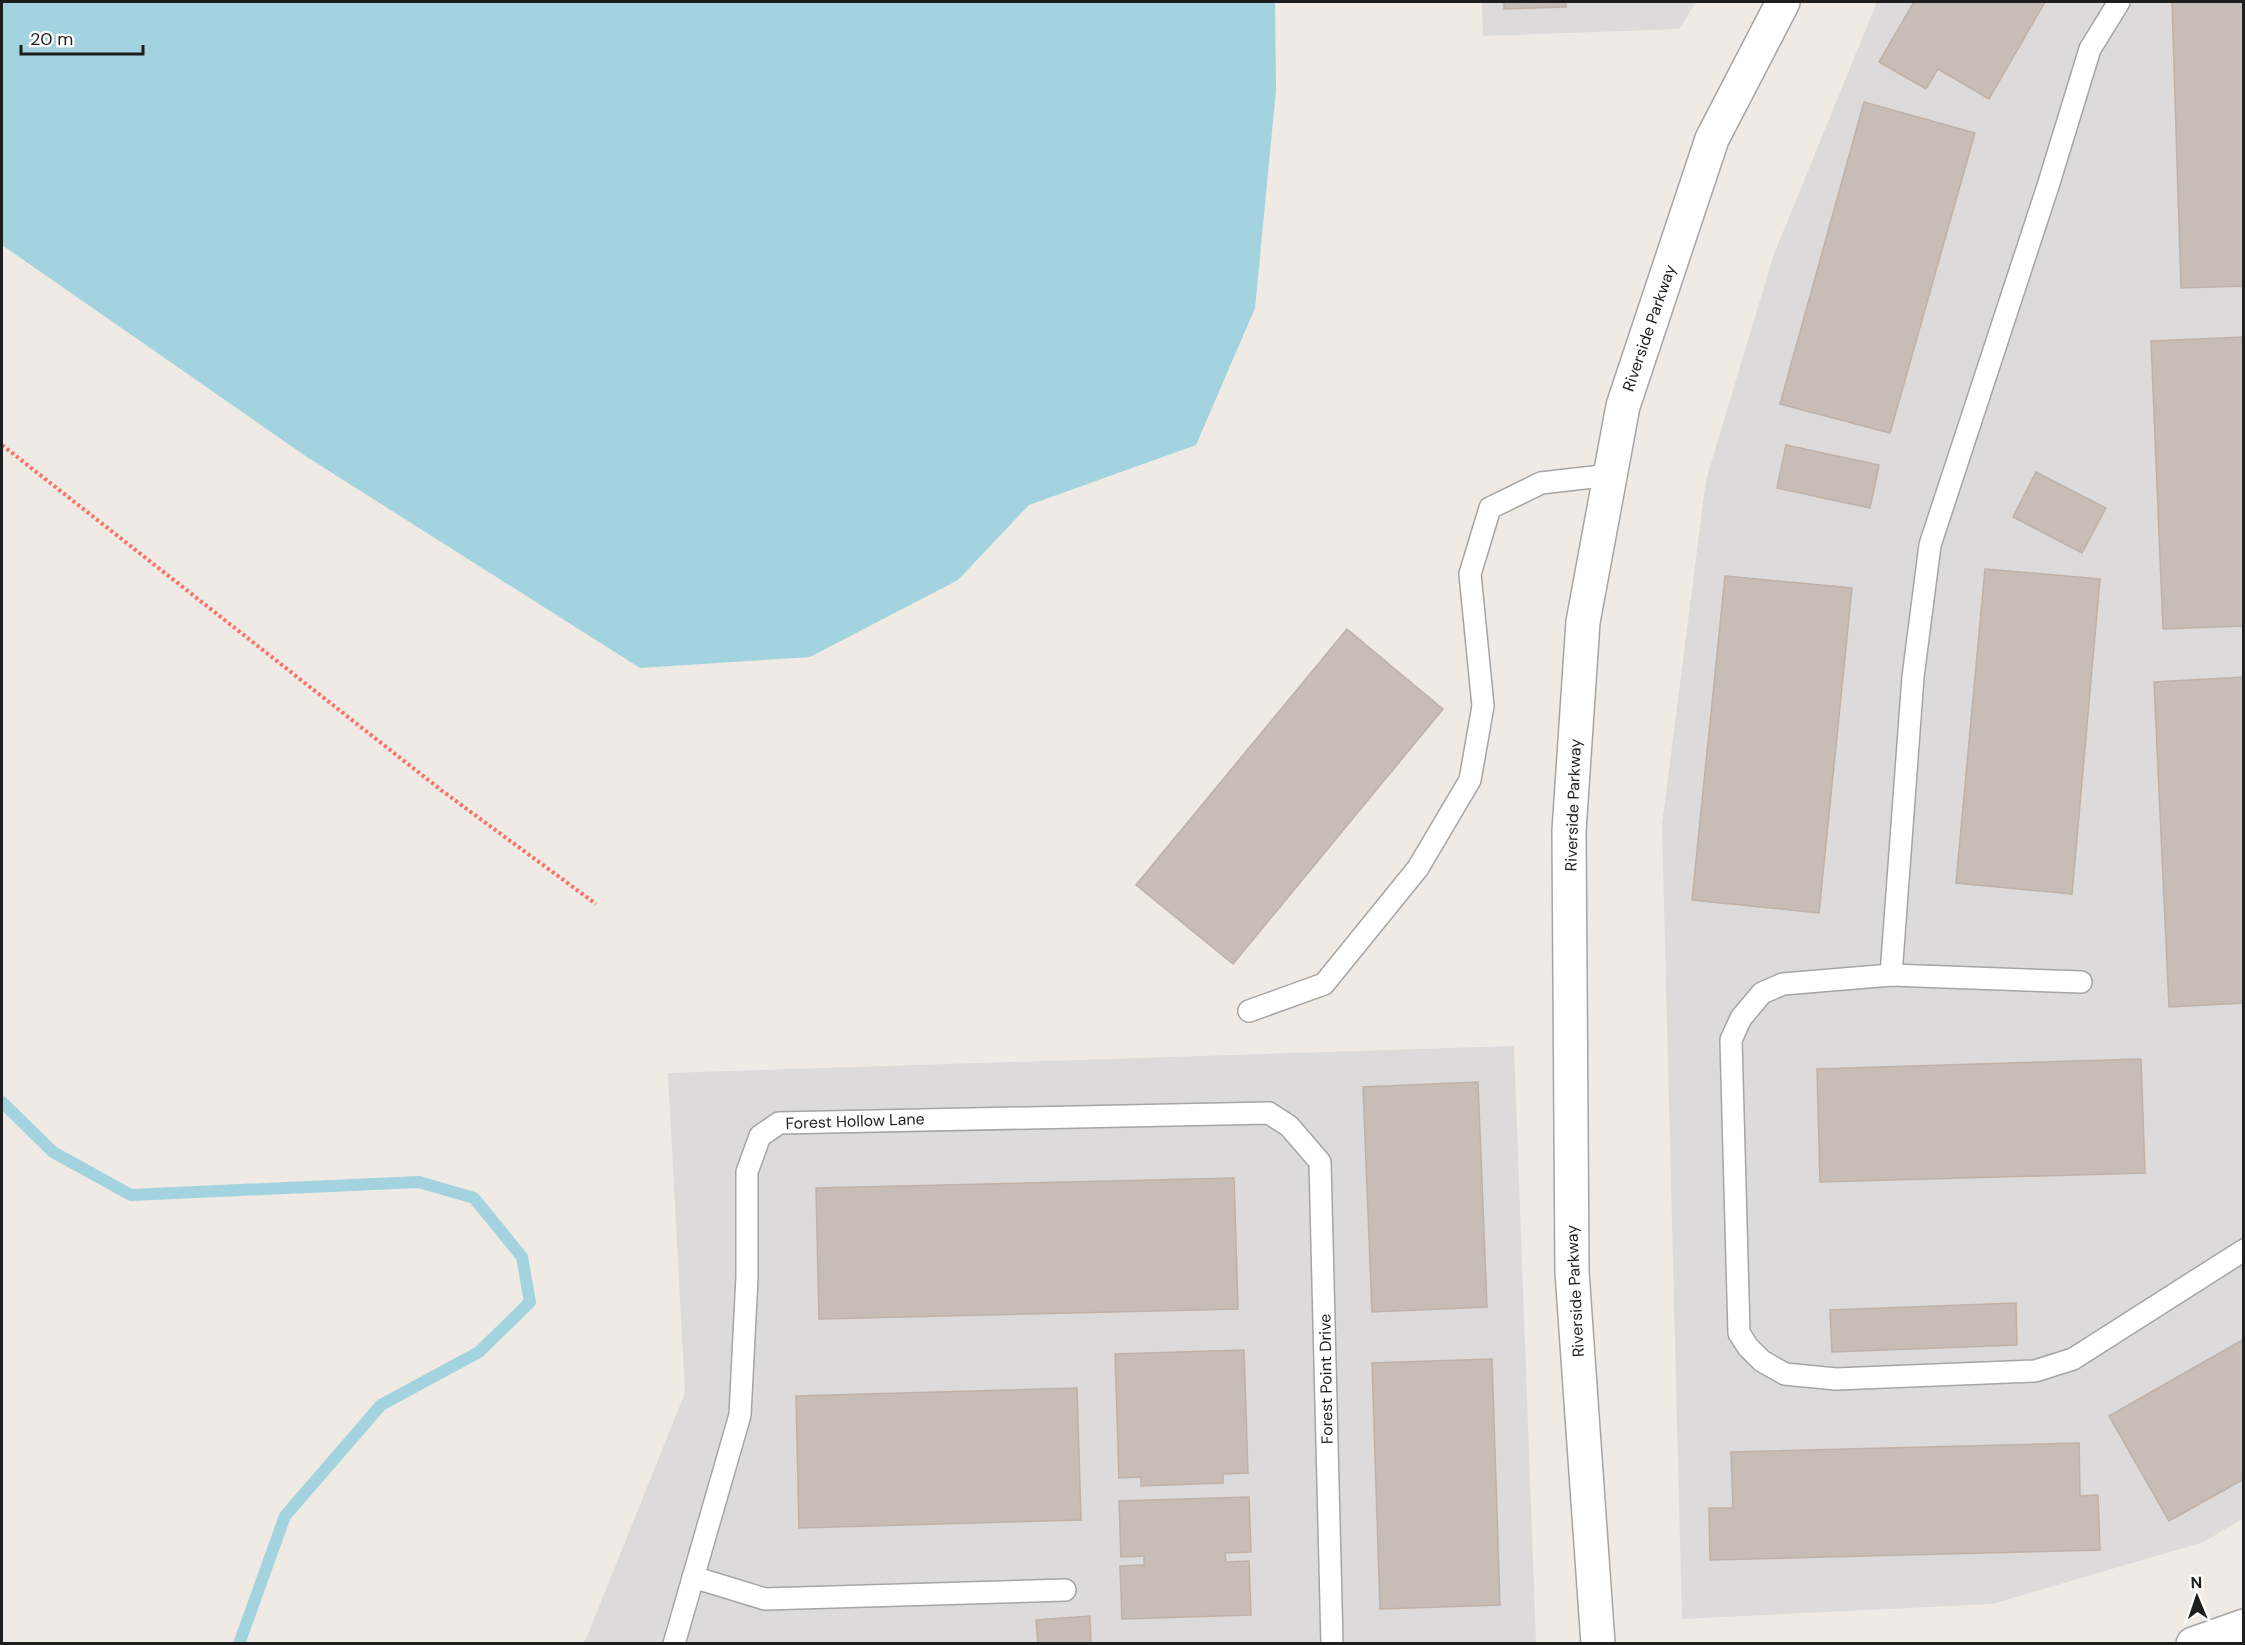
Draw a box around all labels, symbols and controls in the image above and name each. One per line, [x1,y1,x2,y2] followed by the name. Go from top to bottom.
[21,18,142,56] scale bar
[30,27,73,51] text: 20 m
[1618,262,1681,394] street label: Riverside Parkway
[1560,738,1586,872] street label: Riverside Parkway
[785,1108,925,1134] street label: Forest Hollow Lane
[1561,1224,1589,1358] street label: Riverside Parkway
[1314,1314,1338,1444] street label: Forest Point Drive
[2167,1567,2227,1627] north arrow
[2190,1572,2203,1593] text: N

